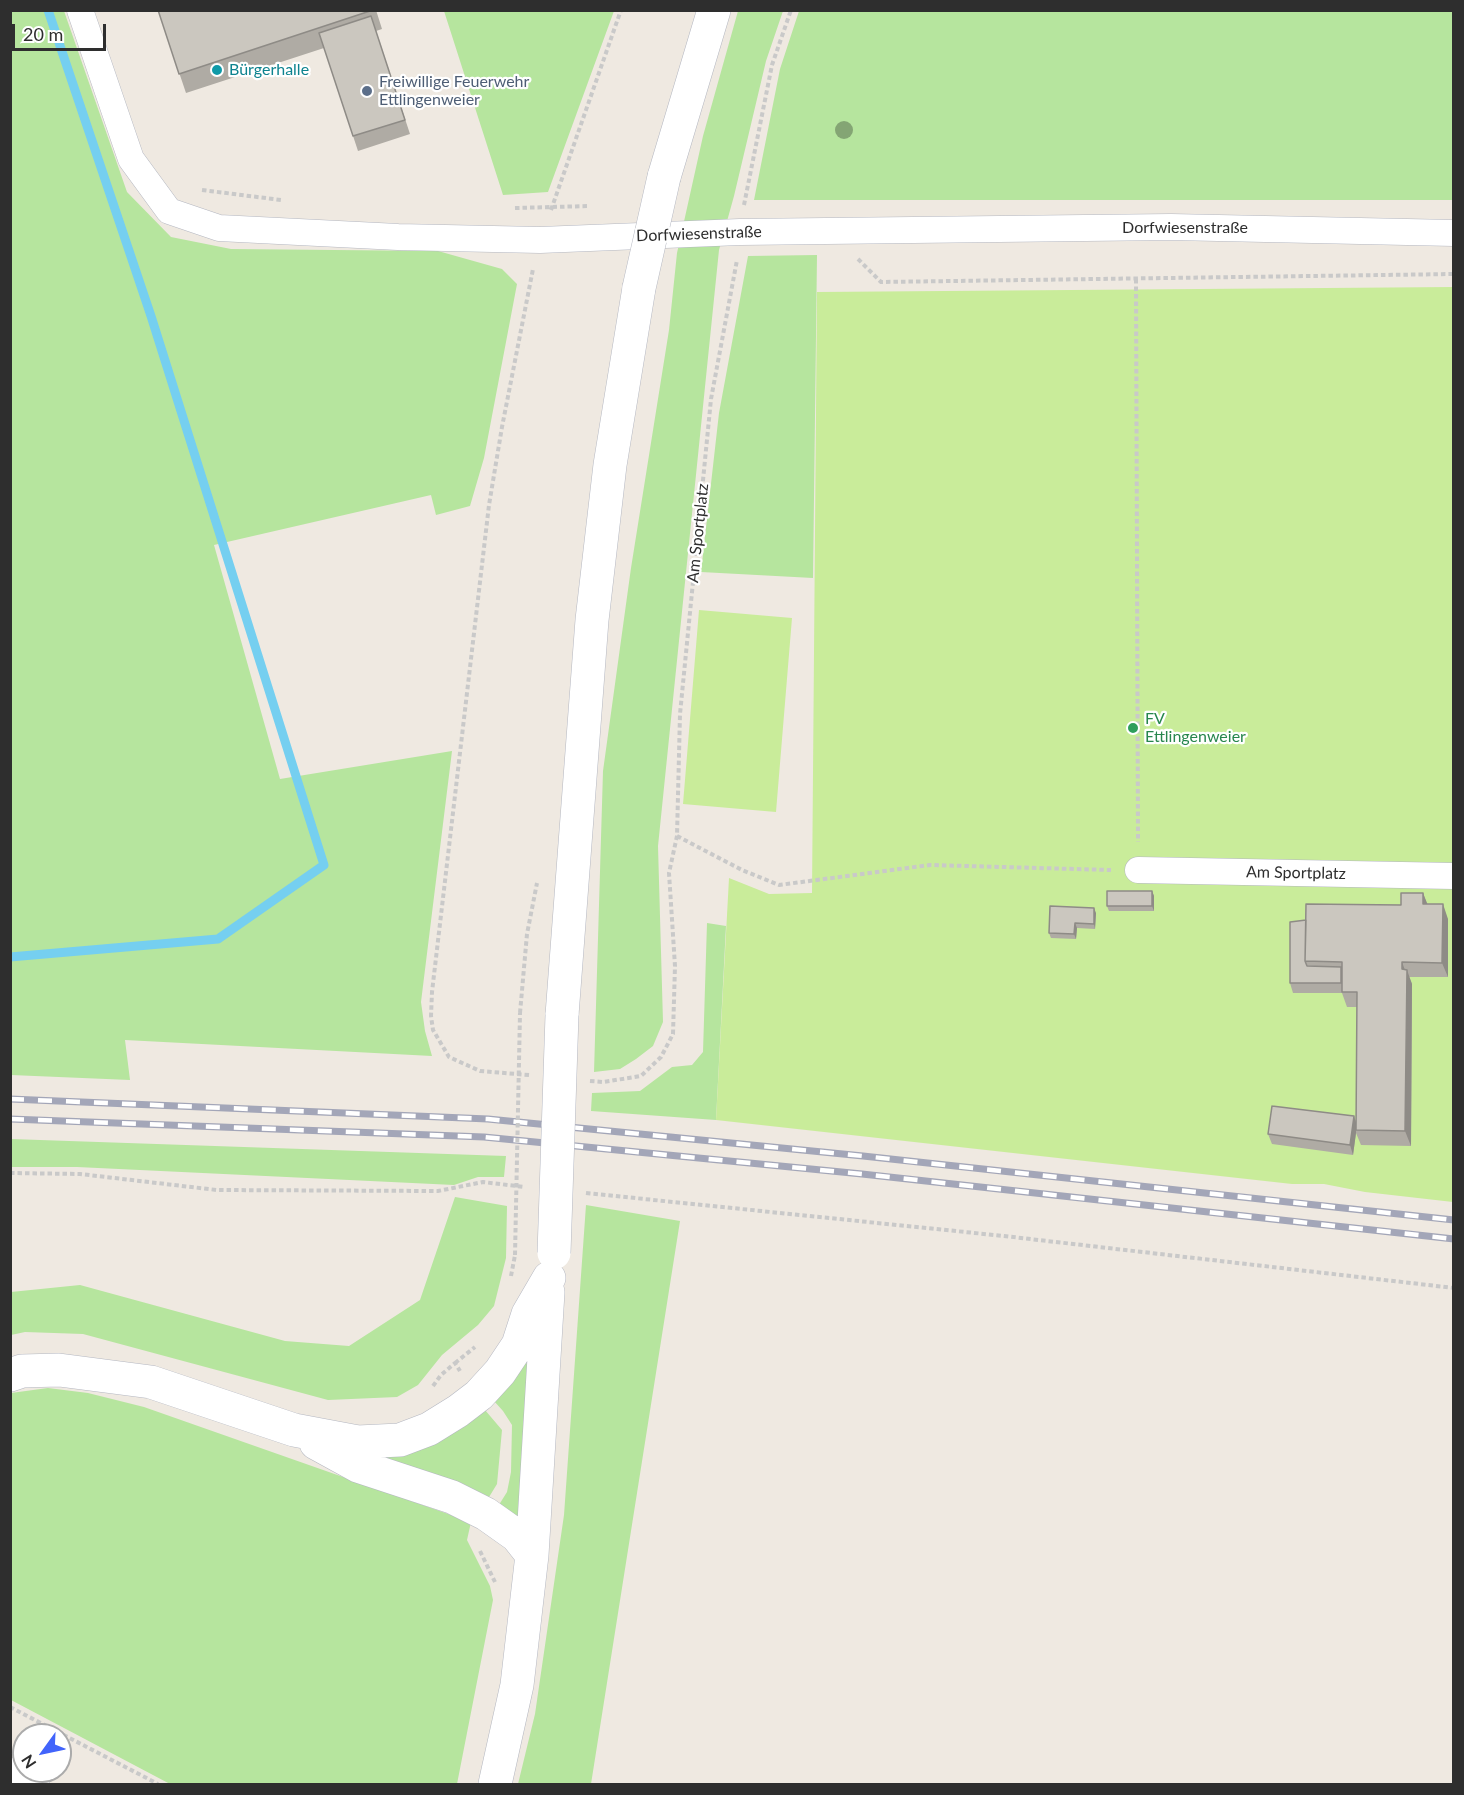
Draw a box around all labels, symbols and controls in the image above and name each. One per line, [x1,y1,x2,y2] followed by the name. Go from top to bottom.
[15,12,110,50] scale bar
[23,23,63,45] text: 20 m
[229,60,309,80] place label: Bürgerhalle
[210,63,224,77] marker: Bürgerhalle
[379,72,529,110] place label: Freiwillige Feuerwehr Ettlingenweier
[360,84,374,98] marker: Freiwillige Feuerwehr Ettlingenweier
[1122,218,1248,238] street label: Dorfwiesenstraße
[636,222,762,246] street label: Dorfwiesenstraße
[683,482,713,584] street label: Am Sportplatz
[1145,709,1246,747] place label: FV Ettlingenweier
[1126,721,1140,735] marker: FV Ettlingenweier
[1246,863,1346,883] street label: Am Sportplatz
[12,1723,72,1783] north arrow
[17,1752,39,1772] text: N

